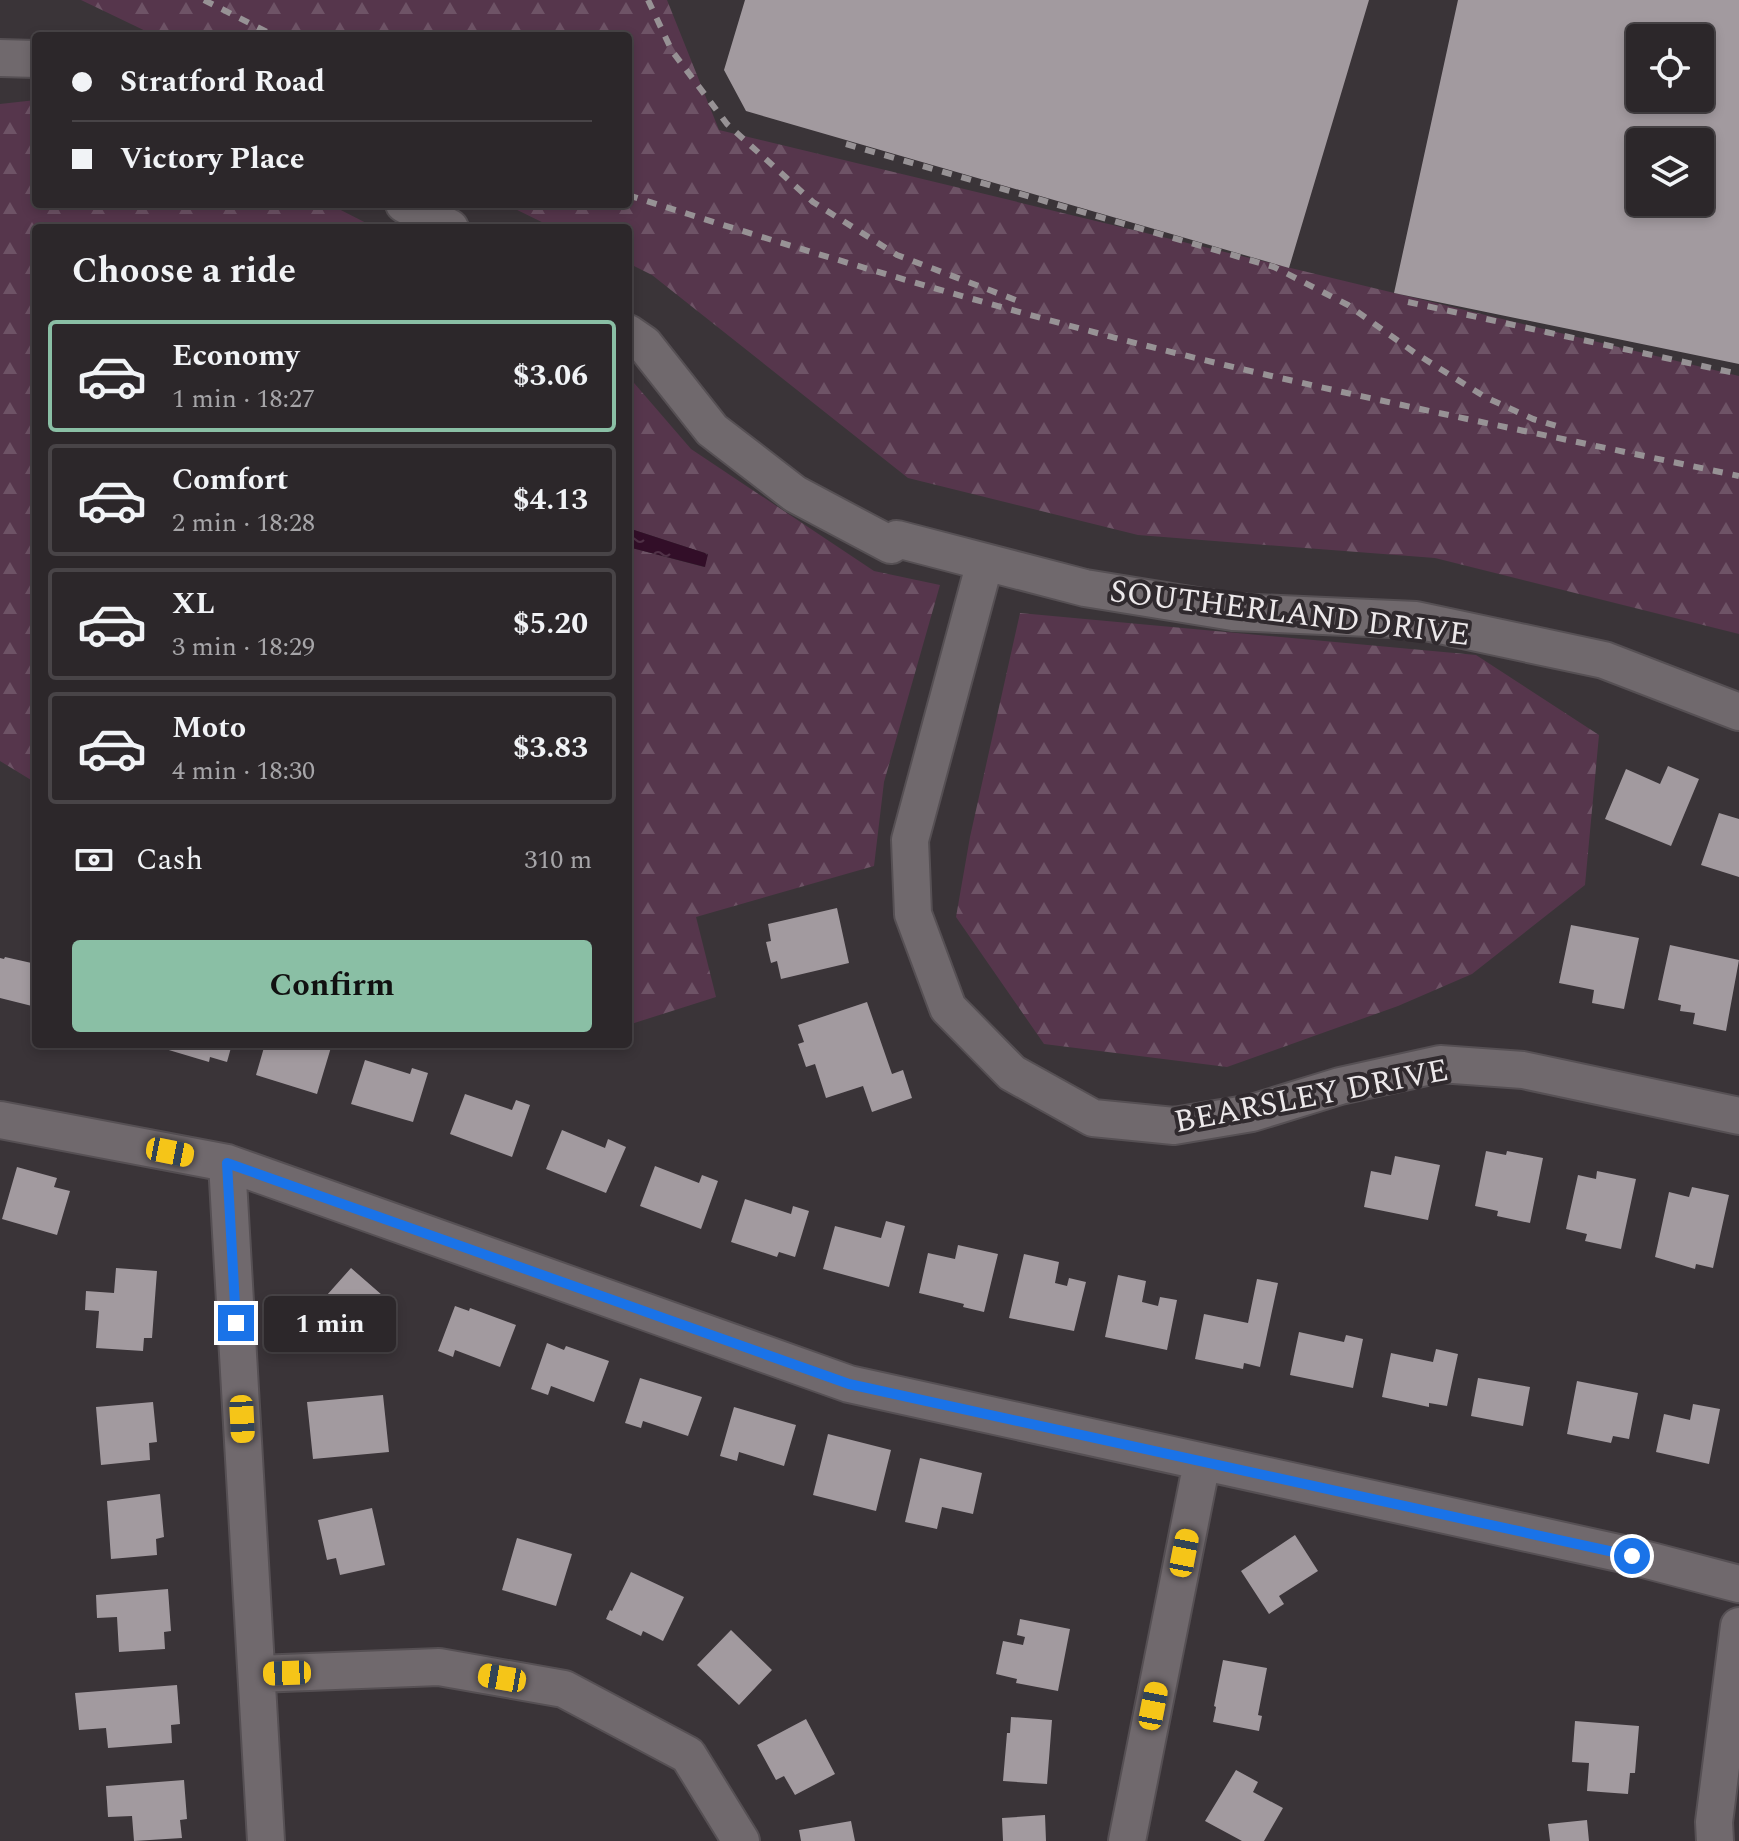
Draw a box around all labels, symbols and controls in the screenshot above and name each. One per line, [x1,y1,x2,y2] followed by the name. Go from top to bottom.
[1626,24,1714,216] map controls
[1626,24,1714,112] button: locate
[120,59,325,105] text: Stratford Road
[1626,128,1714,216] button: layers
[120,136,305,182] text: Victory Place
[72,244,296,299] text: Choose a ride
[172,333,299,379] text: Economy
[76,340,148,412] icon: car
[513,353,588,399] text: $3.06
[172,379,315,419] text: 1 min · 18:27
[172,457,288,503] text: Comfort
[76,464,148,536] icon: car
[513,477,588,523] text: $4.13
[172,503,315,543] text: 2 min · 18:28
[1107,567,1473,660] street label: SOUTHERLAND DRIVE
[172,581,215,627] text: XL
[76,588,148,660] icon: car
[513,601,588,647] text: $5.20
[172,627,315,667] text: 3 min · 18:29
[172,705,246,751] text: Moto
[76,712,148,784] icon: car
[513,725,588,771] text: $3.83
[172,751,315,791] text: 4 min · 18:30
[136,837,203,883] text: Cash
[72,838,116,882] icon: cash
[524,840,592,880] text: 310 m
[72,940,592,1032] button: Confirm
[1170,1046,1453,1147] street label: BEARSLEY DRIVE
[144,1136,196,1168] car
[264,1295,396,1351] callout: 1 min
[295,1304,365,1344] text: 1 min
[218,1305,254,1341] route end
[229,1394,255,1444] car
[1168,1527,1200,1579] car
[1614,1538,1650,1574] route start
[263,1660,311,1686] car
[476,1662,528,1694] car
[1137,1680,1169,1732] car

